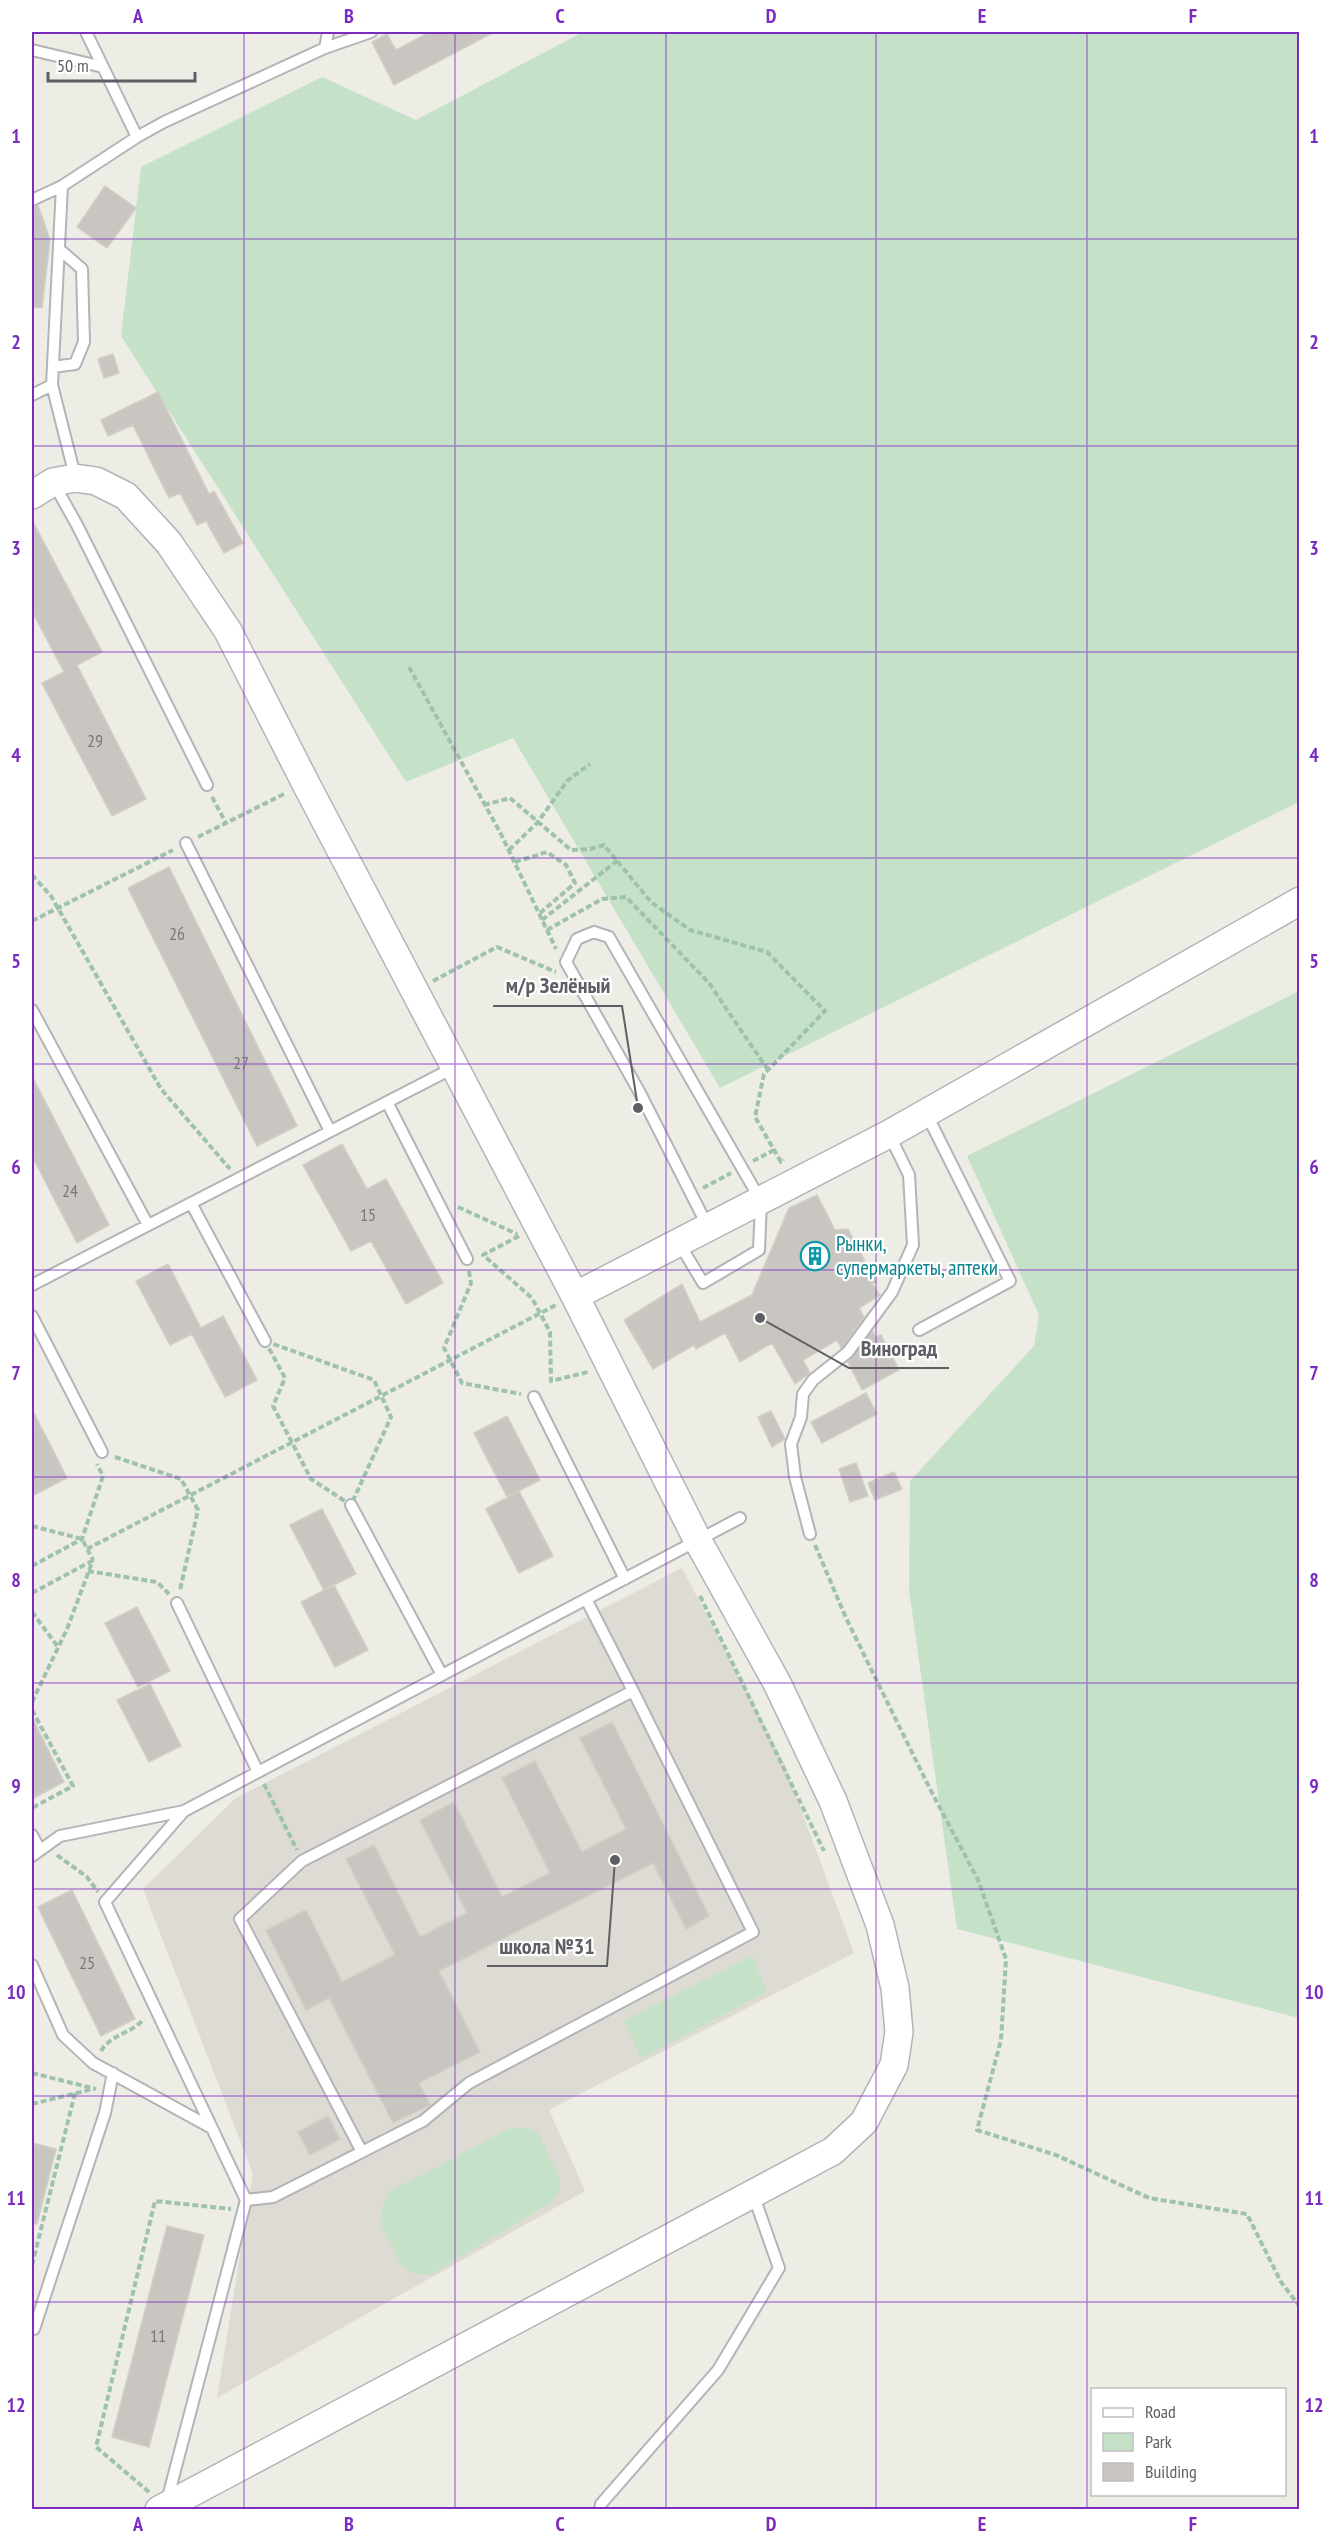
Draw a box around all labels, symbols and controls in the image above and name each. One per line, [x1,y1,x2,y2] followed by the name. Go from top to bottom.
[132,3,144,29] text: A
[344,3,354,29] text: B
[555,3,565,29] text: C
[766,3,777,29] text: D
[978,3,986,29] text: E
[1189,3,1197,29] text: F
[48,45,195,83] scale bar
[57,54,89,77] text: 50 m
[11,123,21,149] text: 1
[1309,123,1319,149] text: 1
[11,329,21,355] text: 2
[1309,329,1319,355] text: 2
[11,535,21,561] text: 3
[1309,535,1319,561] text: 3
[87,729,103,752] house number: 29
[11,742,21,768] text: 4
[1309,742,1319,768] text: 4
[169,922,185,945] house number: 26
[11,948,21,974] text: 5
[1309,948,1319,974] text: 5
[493,966,622,1006] callout: м/р Зелёный
[506,971,610,999] text: м/р Зелёный
[233,1051,249,1074] house number: 27
[11,1154,21,1180] text: 6
[1309,1154,1319,1180] text: 6
[62,1179,78,1202] house number: 24
[360,1203,376,1226] house number: 15
[836,1230,998,1281] place label: Рынки, супермаркеты, аптеки
[799,1240,831,1272] building icon: Рынки, супермаркеты, аптеки
[849,1328,949,1368] callout: Виноград
[861,1334,938,1362] text: Виноград
[11,1360,21,1386] text: 7
[1309,1360,1319,1386] text: 7
[11,1567,21,1593] text: 8
[1309,1567,1319,1593] text: 8
[11,1773,21,1799] text: 9
[1309,1773,1319,1799] text: 9
[487,1926,607,1966] callout: школа №31
[499,1932,595,1960] text: школа №31
[79,1951,95,1974] house number: 25
[6,1979,26,2005] text: 10
[1304,1979,1324,2005] text: 10
[6,2185,26,2211] text: 11
[1304,2185,1324,2211] text: 11
[150,2324,166,2347] house number: 11
[1091,2388,1286,2496] legend
[6,2392,26,2418] text: 12
[1304,2392,1324,2418] text: 12
[1145,2400,1176,2423] text: Road
[1145,2430,1172,2453] text: Park
[1145,2460,1197,2483] text: Building
[132,2511,144,2537] text: A
[344,2511,354,2537] text: B
[555,2511,565,2537] text: C
[766,2511,777,2537] text: D
[978,2511,986,2537] text: E
[1189,2511,1197,2537] text: F

